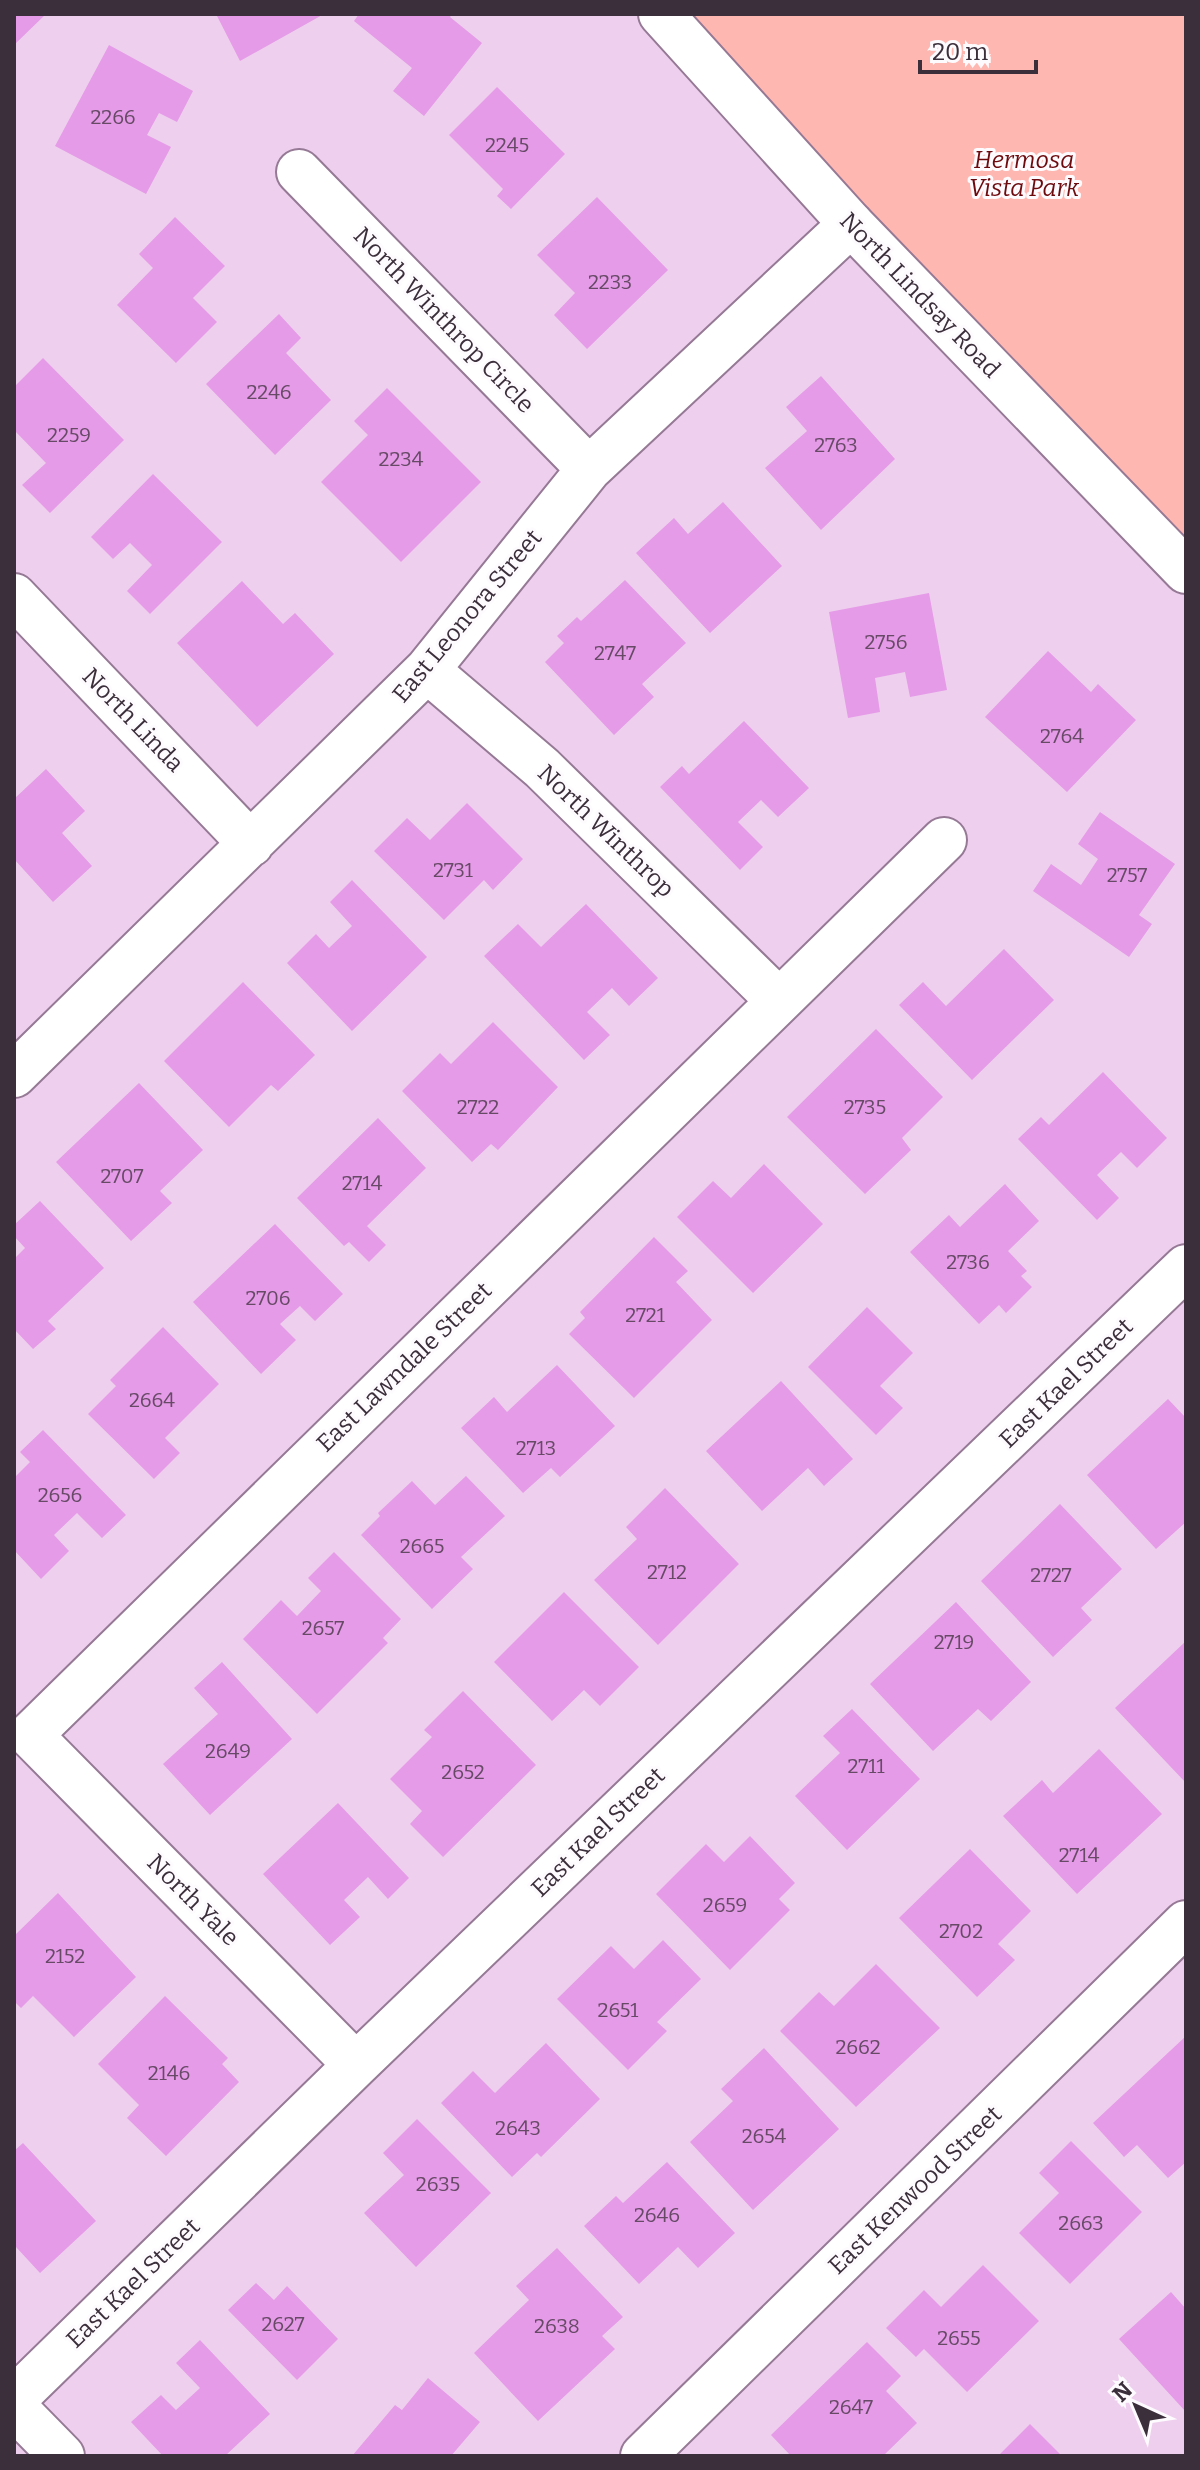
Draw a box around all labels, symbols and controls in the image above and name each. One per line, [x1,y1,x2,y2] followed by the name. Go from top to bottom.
[920,24,1036,74] scale bar
[932,38,988,66] text: 20 m
[90,105,136,129] house number: 2266
[485,133,529,157] house number: 2245
[969,146,1080,202] park label: Hermosa Vista Park
[834,207,1006,383] street label: North Lindsay Road
[348,221,540,419] street label: North Winthrop Circle
[588,270,632,294] house number: 2233
[246,380,292,404] house number: 2246
[47,423,91,447] house number: 2259
[814,433,858,457] house number: 2763
[379,447,424,471] house number: 2234
[387,524,548,708] street label: East Leonora Street
[865,630,907,654] house number: 2756
[594,641,636,665] house number: 2747
[77,662,189,778] street label: North Linda
[1040,724,1084,748] house number: 2764
[532,759,680,903] street label: North Winthrop
[433,858,473,882] house number: 2731
[1107,863,1147,887] house number: 2757
[457,1095,499,1119] house number: 2722
[844,1095,886,1119] house number: 2735
[100,1164,144,1188] house number: 2707
[342,1171,383,1195] house number: 2714
[946,1250,990,1274] house number: 2736
[311,1276,497,1458] street label: East Lawndale Street
[246,1286,290,1310] house number: 2706
[625,1303,665,1327] house number: 2721
[994,1312,1139,1454] street label: East Kael Street
[129,1388,175,1412] house number: 2664
[516,1436,556,1460] house number: 2713
[38,1483,82,1507] house number: 2656
[400,1534,444,1558] house number: 2665
[647,1560,687,1584] house number: 2712
[1030,1563,1072,1587] house number: 2727
[302,1616,344,1640] house number: 2657
[934,1630,974,1654] house number: 2719
[205,1739,251,1763] house number: 2649
[847,1754,885,1778] house number: 2711
[441,1760,485,1784] house number: 2652
[526,1761,671,1903] street label: East Kael Street
[1059,1843,1100,1867] house number: 2714
[142,1849,244,1951] street label: North Yale
[703,1893,747,1917] house number: 2659
[939,1919,983,1943] house number: 2702
[45,1944,85,1968] house number: 2152
[598,1998,638,2022] house number: 2651
[835,2035,881,2059] house number: 2662
[148,2061,190,2085] house number: 2146
[823,2100,1007,2280] street label: East Kenwood Street
[495,2116,541,2140] house number: 2643
[742,2124,787,2148] house number: 2654
[416,2172,460,2196] house number: 2635
[634,2203,680,2227] house number: 2646
[1058,2211,1104,2235] house number: 2663
[61,2212,206,2354] street label: East Kael Street
[261,2312,305,2336] house number: 2627
[534,2314,580,2338] house number: 2638
[937,2326,981,2350] house number: 2655
[1096,2366,1176,2446] north arrow
[1107,2376,1138,2408] text: N
[829,2395,873,2419] house number: 2647

